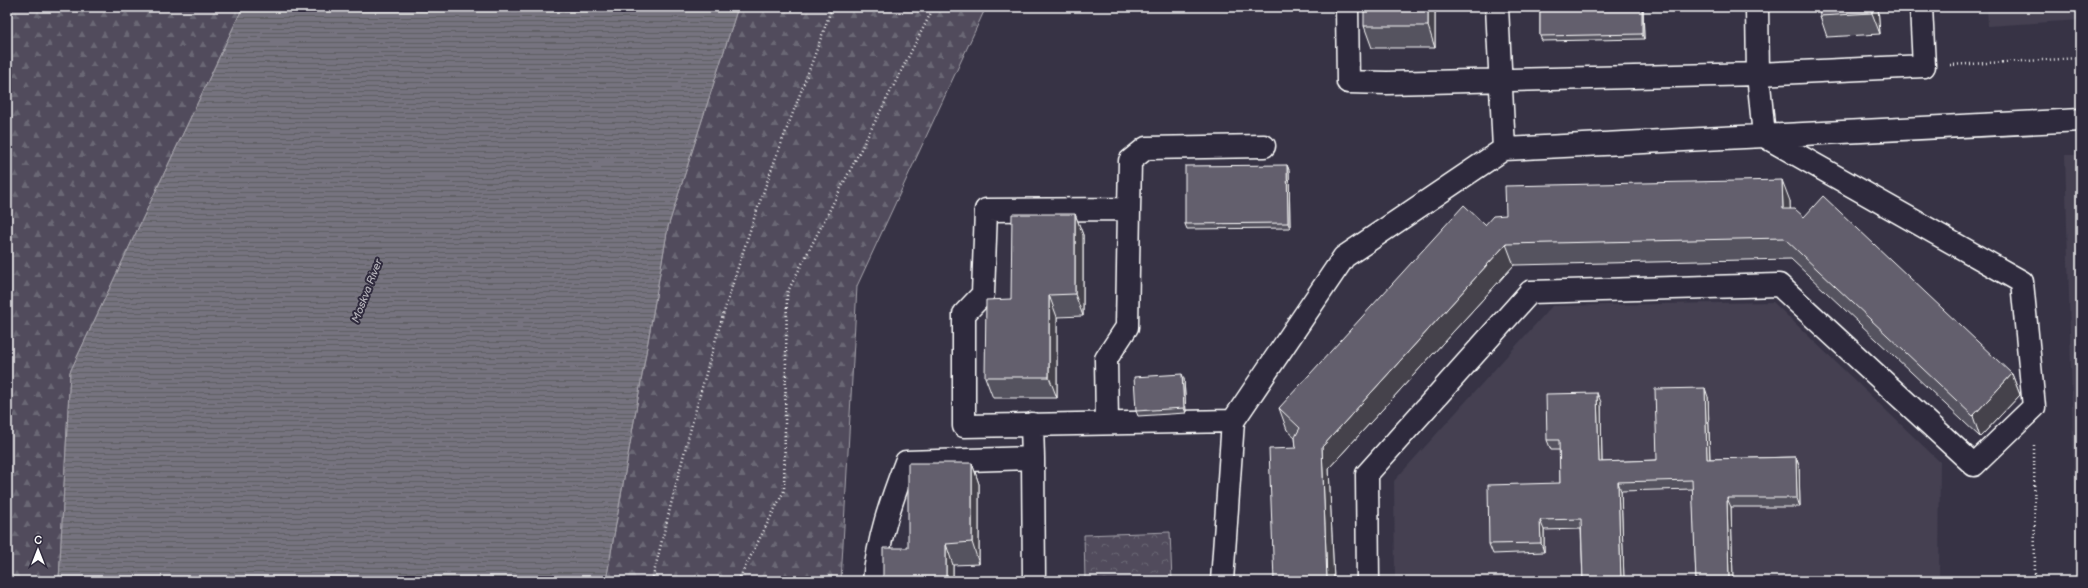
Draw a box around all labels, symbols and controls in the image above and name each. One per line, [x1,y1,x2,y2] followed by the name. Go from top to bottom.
[349,257,385,324] water label: Moskva River
[18,530,58,570] north arrow
[34,534,42,547] text: С

